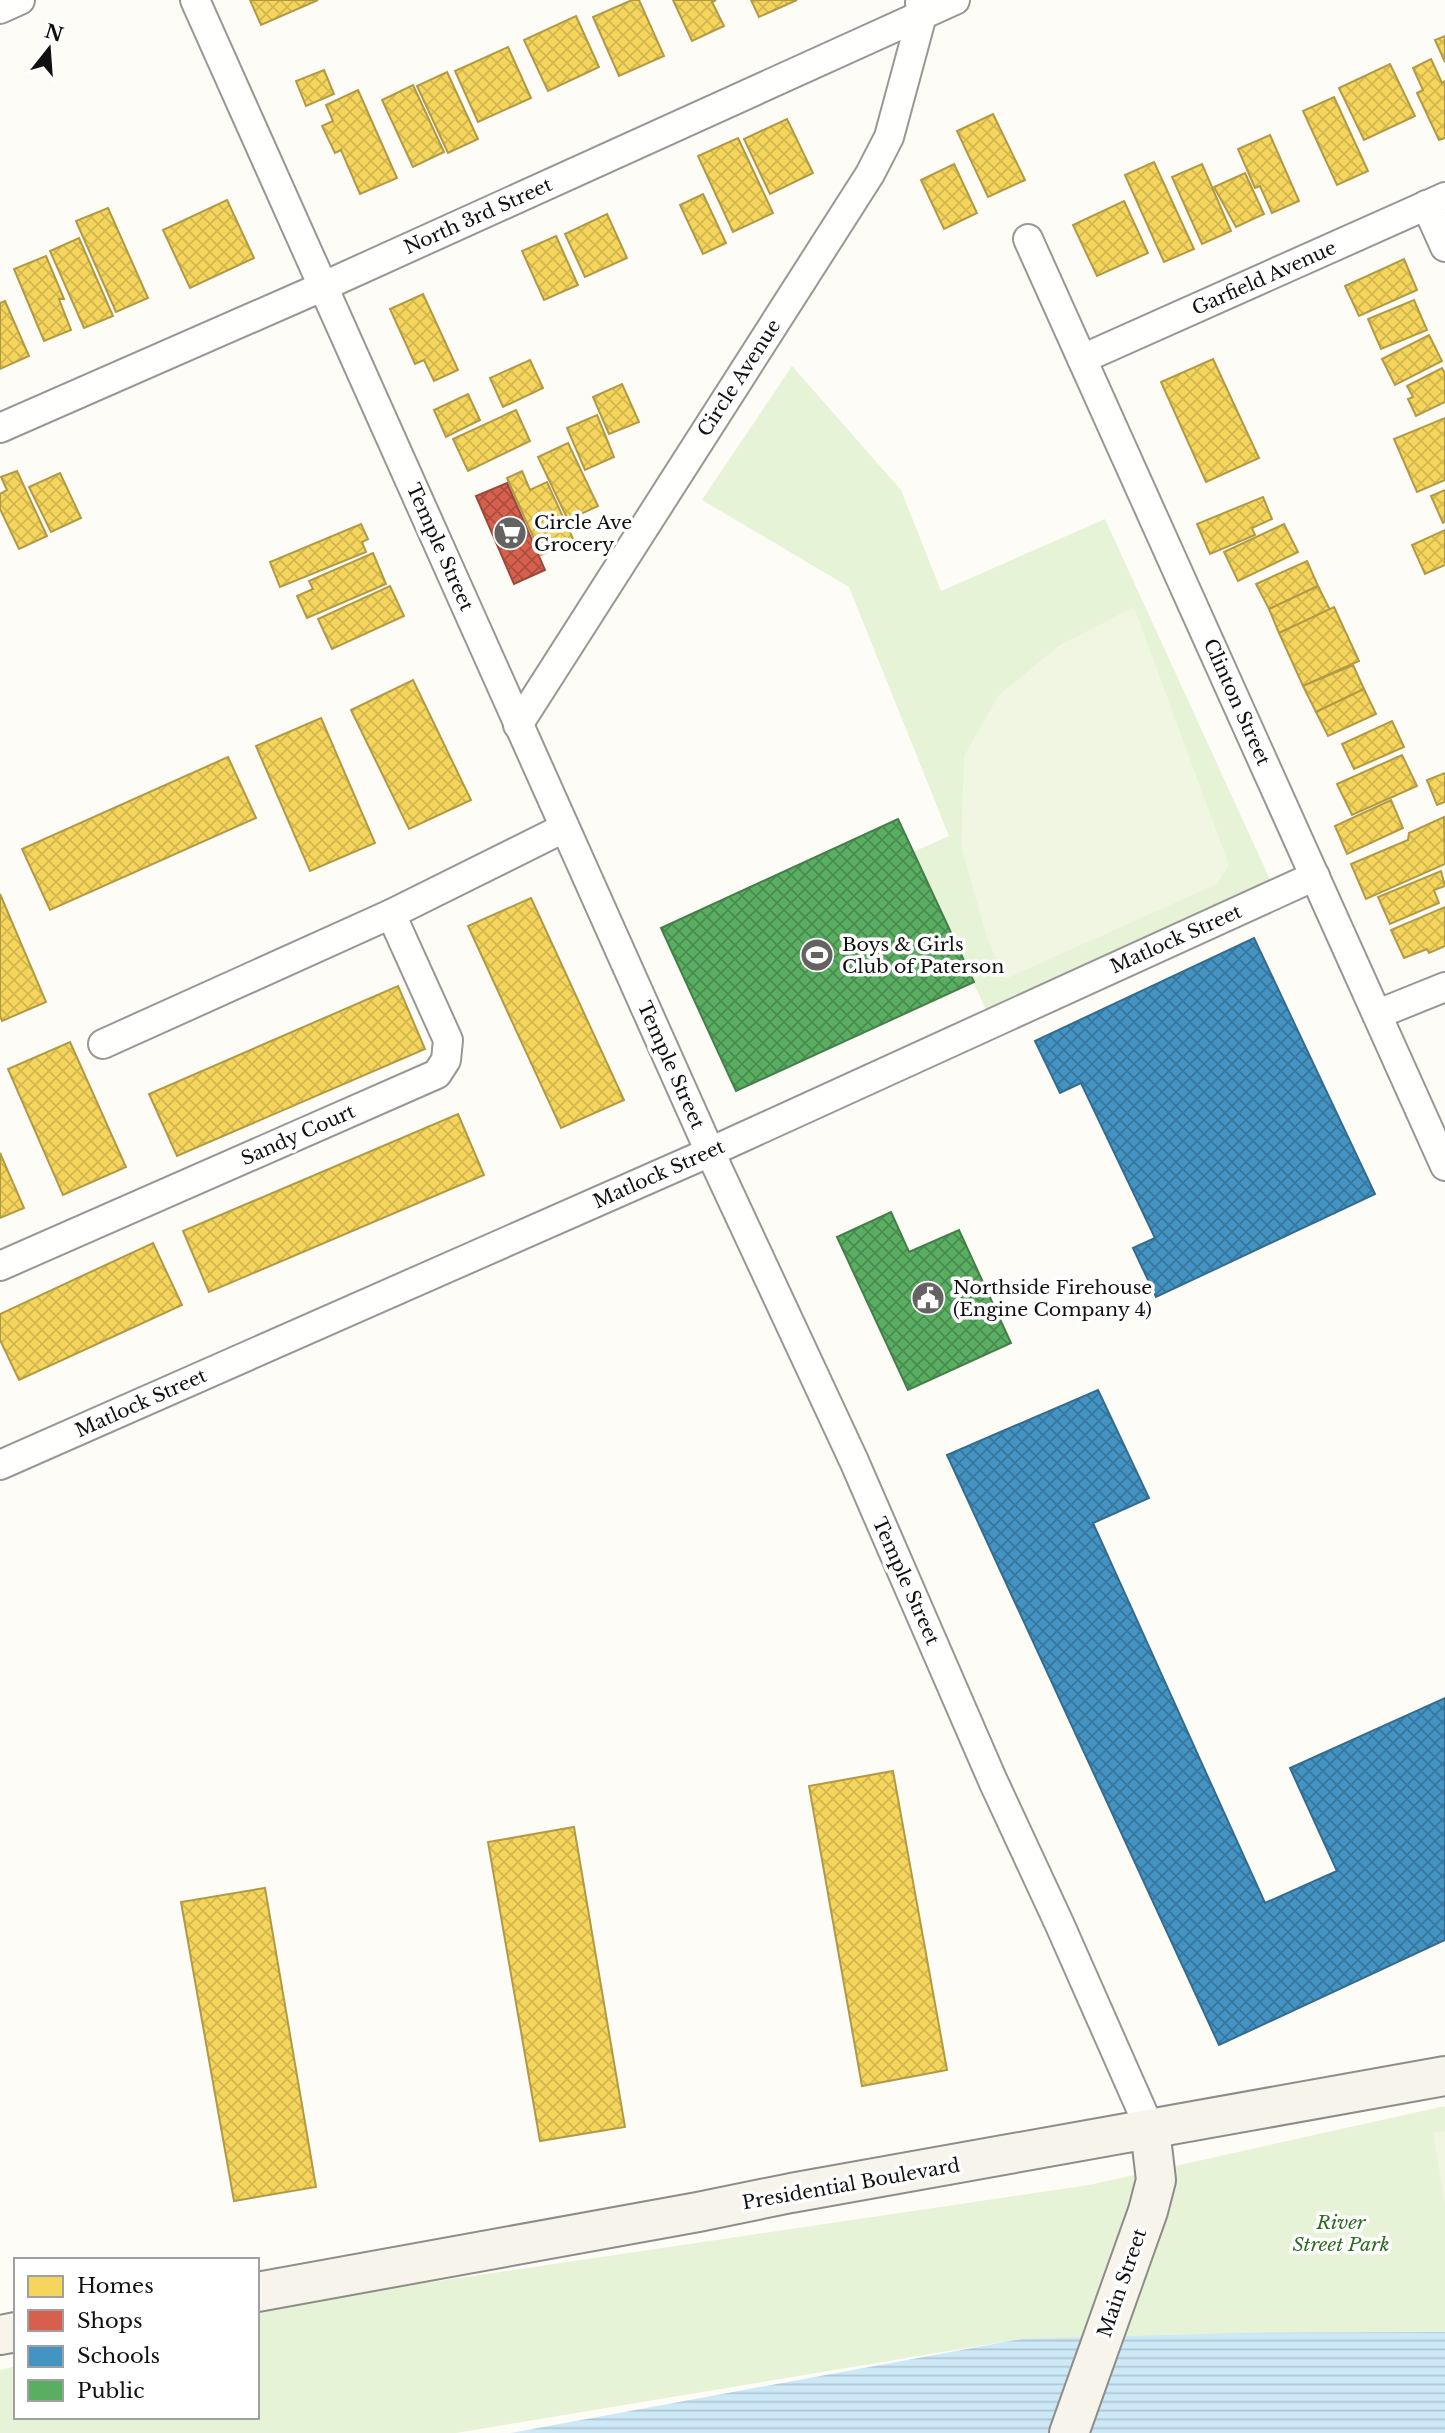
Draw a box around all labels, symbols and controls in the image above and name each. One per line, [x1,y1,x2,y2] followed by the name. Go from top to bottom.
[14,14,84,84] north arrow
[42,20,66,47] text: N
[400,173,556,259] street label: North 3rd Street
[1188,236,1340,320] street label: Garfield Avenue
[693,315,785,441] street label: Circle Avenue
[402,480,479,615] street label: Temple Street
[534,511,632,556] place label: Circle Ave Grocery
[491,514,529,552] supermarket icon: Circle Ave Grocery
[1199,635,1276,770] street label: Clinton Street
[1107,899,1246,978] street label: Matlock Street
[842,933,1004,978] place label: Boys & Girls Club of Paterson
[798,936,836,974] sports icon: Boys & Girls Club of Paterson
[633,998,710,1133] street label: Temple Street
[237,1099,359,1170] street label: Sandy Court
[590,1134,729,1213] street label: Matlock Street
[953,1276,1152,1321] place label: Northside Firehouse (Engine Company 4)
[909,1279,947,1317] public building icon: Northside Firehouse (Engine Company 4)
[72,1363,211,1442] street label: Matlock Street
[868,1514,945,1649] street label: Temple Street
[740,2153,962,2214] street label: Presidential Boulevard
[1292,2211,1390,2256] park label: River Street Park
[1093,2225,1152,2340] street label: Main Street
[14,2258,259,2419] legend
[77,2273,154,2299] text: Homes
[77,2308,143,2334] text: Shops
[77,2343,160,2369] text: Schools
[77,2378,144,2404] text: Public

